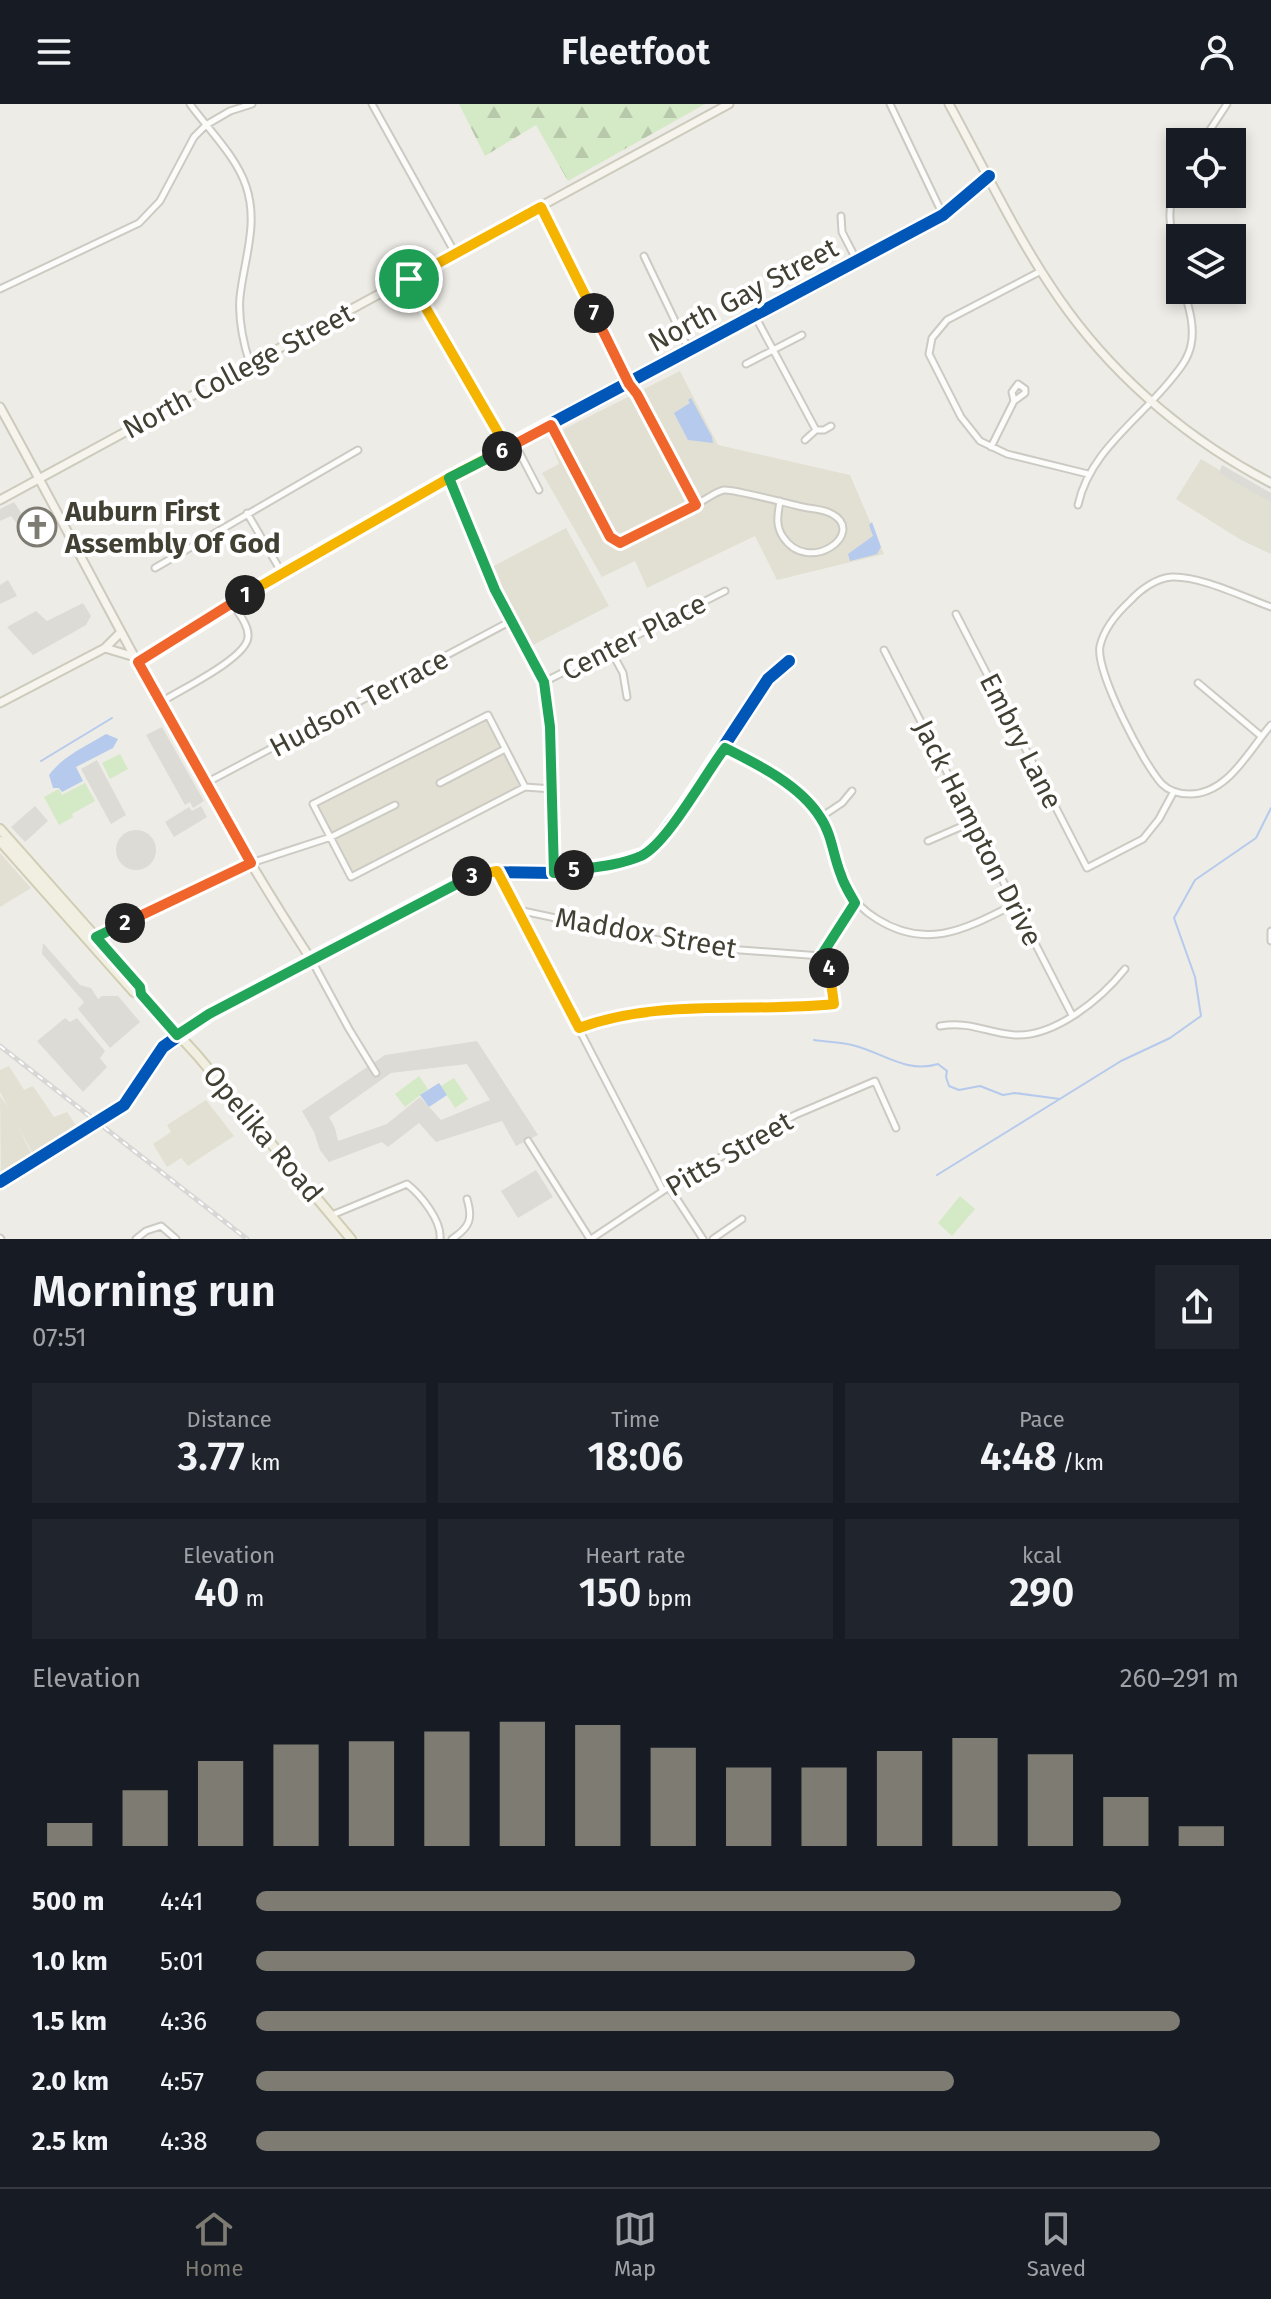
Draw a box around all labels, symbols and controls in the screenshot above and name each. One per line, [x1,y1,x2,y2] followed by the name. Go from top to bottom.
[32,30,76,74] icon: menu
[561,30,710,74] text: Fleetfoot
[1195,30,1239,74] icon: person
[1166,128,1246,304] map controls
[1166,128,1246,208] button: locate
[1166,224,1246,304] button: layers
[643,231,844,359] street label: North Gay Street
[375,245,443,313] pin
[387,257,431,301] icon: arrive
[574,293,614,333] pin: 7
[117,296,360,446] street label: North College Street
[589,299,599,326] text: 7
[482,431,522,471] pin: 6
[496,437,508,464] text: 6
[64,495,281,560] place label: Auburn First Assembly Of God
[16,506,58,548] church icon: Auburn First Assembly Of God
[225,575,265,615] pin: 1
[240,581,250,608] text: 1
[556,587,712,687] street label: Center Place
[264,642,454,764] street label: Hudson Terrace
[973,668,1069,814] street label: Embry Lane
[907,714,1049,952] street label: Jack Hampton Drive
[554,850,594,890] pin: 5
[452,856,492,896] pin: 3
[568,856,580,883] text: 5
[466,862,478,889] text: 3
[553,901,740,965] street label: Maddox Street
[105,903,145,943] pin: 2
[119,909,131,936] text: 2
[809,948,849,988] pin: 4
[823,954,835,981] text: 4
[196,1059,330,1209] street label: Opelika Road
[660,1104,799,1204] street label: Pitts Street
[32,1265,276,1318] text: Morning run
[1155,1265,1239,1349] button: share
[32,1322,87,1353] text: 07:51
[186,1406,272,1433] text: Distance
[611,1406,660,1433] text: Time
[1019,1406,1065,1433] text: Pace
[178,1433,245,1481] text: 3.77
[587,1433,684,1481] text: 18:06
[980,1433,1057,1481] text: 4:48
[245,1449,281,1476] text: km
[1057,1449,1104,1476] text: /km
[183,1542,275,1569] text: Elevation
[585,1542,686,1569] text: Heart rate
[1022,1542,1062,1569] text: kcal
[194,1569,240,1617] text: 40
[579,1569,641,1617] text: 150
[1009,1569,1074,1617] text: 290
[240,1585,264,1612] text: m
[641,1585,692,1612] text: bpm
[32,1663,141,1694] text: Elevation
[1120,1663,1239,1694] text: 260–291 m
[32,1886,105,1917] text: 500 m
[160,1886,204,1917] text: 4:41
[32,1946,108,1977] text: 1.0 km
[160,1946,204,1977] text: 5:01
[32,2006,107,2037] text: 1.5 km
[160,2006,207,2037] text: 4:36
[32,2066,109,2097] text: 2.0 km
[160,2066,204,2097] text: 4:57
[32,2126,108,2157] text: 2.5 km
[160,2126,208,2157] text: 4:38
[185,2207,243,2282] tab: Home
[613,2207,657,2282] tab: Map
[1027,2207,1086,2282] tab: Saved

